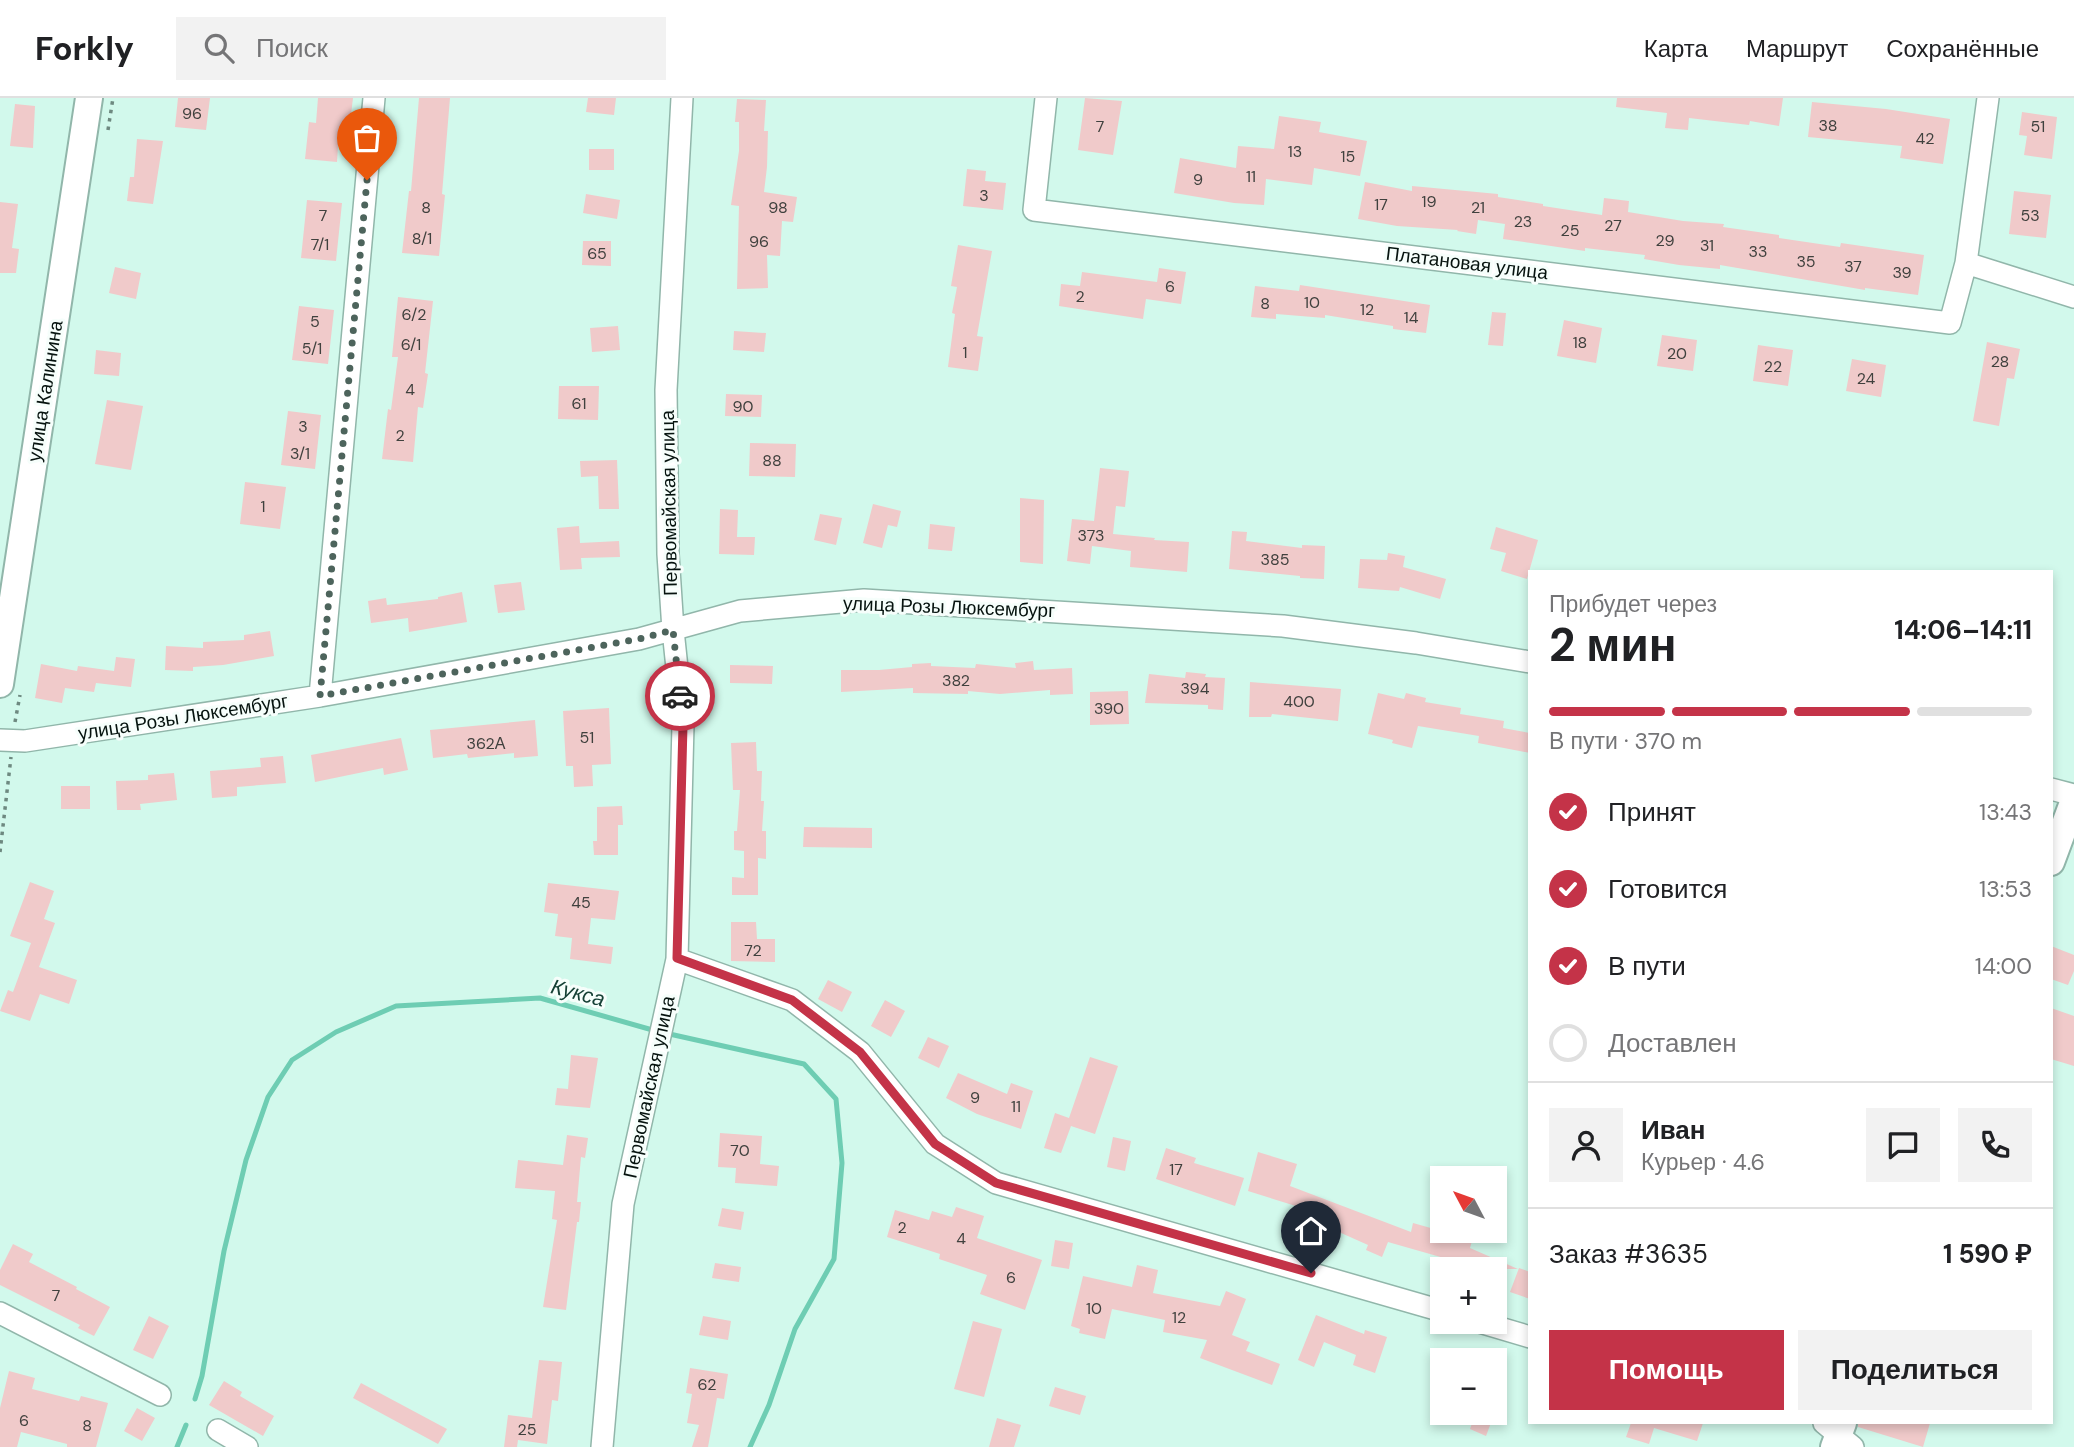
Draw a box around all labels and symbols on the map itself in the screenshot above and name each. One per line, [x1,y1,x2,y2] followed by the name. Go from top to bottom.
[182,103,202,124] house number: 96
[337,108,397,180] pin
[1818,115,1838,136] house number: 38
[1096,116,1104,137] house number: 7
[2031,116,2045,137] house number: 51
[1916,128,1934,149] house number: 42
[1288,141,1302,162] house number: 13
[1341,146,1355,167] house number: 15
[1246,166,1256,187] house number: 11
[1193,169,1203,190] house number: 9
[979,185,989,206] house number: 3
[1421,191,1437,212] house number: 19
[1374,194,1388,215] house number: 17
[421,197,431,218] house number: 8
[768,197,788,218] house number: 98
[1471,197,1485,218] house number: 21
[319,205,327,226] house number: 7
[2020,205,2040,226] house number: 53
[1514,211,1532,232] house number: 23
[1604,215,1622,236] house number: 27
[1561,220,1579,241] house number: 25
[412,228,432,249] house number: 8/1
[1655,230,1675,251] house number: 29
[749,231,769,252] house number: 96
[311,234,329,255] house number: 7/1
[1700,235,1714,256] house number: 31
[1385,241,1550,285] street label: Платановая улица
[1749,241,1767,262] house number: 33
[587,243,607,264] house number: 65
[1796,251,1816,272] house number: 35
[1844,256,1862,277] house number: 37
[1892,262,1912,283] house number: 39
[1165,276,1175,297] house number: 6
[1075,286,1085,307] house number: 2
[1304,292,1320,313] house number: 10
[1260,293,1270,314] house number: 8
[1360,299,1374,320] house number: 12
[402,304,426,325] house number: 6/2
[1404,307,1419,328] house number: 14
[310,311,320,332] house number: 5
[21,318,69,463] street label: улица Калинина
[1573,332,1587,353] house number: 18
[401,334,421,355] house number: 6/1
[302,338,322,359] house number: 5/1
[963,342,968,363] house number: 1
[1667,343,1687,364] house number: 20
[1991,351,2009,372] house number: 28
[1764,356,1782,377] house number: 22
[1857,368,1876,389] house number: 24
[405,379,415,400] house number: 4
[571,393,587,414] house number: 61
[733,396,754,417] house number: 90
[655,409,683,596] street label: Первомайская улица
[298,416,308,437] house number: 3
[395,425,405,446] house number: 2
[290,443,310,464] house number: 3/1
[762,450,782,471] house number: 88
[261,496,266,517] house number: 1
[1078,525,1104,546] house number: 373
[1261,549,1289,570] house number: 385
[842,591,1056,623] street label: улица Розы Люксембург
[645,661,715,731] courier
[942,670,970,691] house number: 382
[1181,678,1210,699] house number: 394
[76,688,290,746] street label: улица Розы Люксембург
[1283,691,1315,712] house number: 400
[1094,698,1124,719] house number: 390
[580,727,594,748] house number: 51
[467,733,506,754] house number: 362А
[571,892,591,913] house number: 45
[744,940,762,961] house number: 72
[548,972,608,1014] water label: Кукса
[617,993,681,1180] street label: Первомайская улица
[970,1087,980,1108] house number: 9
[1011,1096,1021,1117] house number: 11
[730,1140,750,1161] house number: 70
[1169,1159,1183,1180] house number: 17
[1430,1166,1507,1242] north arrow
[1281,1201,1341,1273] pin
[897,1217,907,1238] house number: 2
[956,1228,966,1249] house number: 4
[1006,1267,1016,1288] house number: 6
[52,1285,60,1306] house number: 7
[1086,1298,1102,1319] house number: 10
[1172,1307,1186,1328] house number: 12
[698,1374,716,1395] house number: 62
[19,1410,29,1431] house number: 6
[82,1415,92,1436] house number: 8
[518,1419,536,1440] house number: 25

